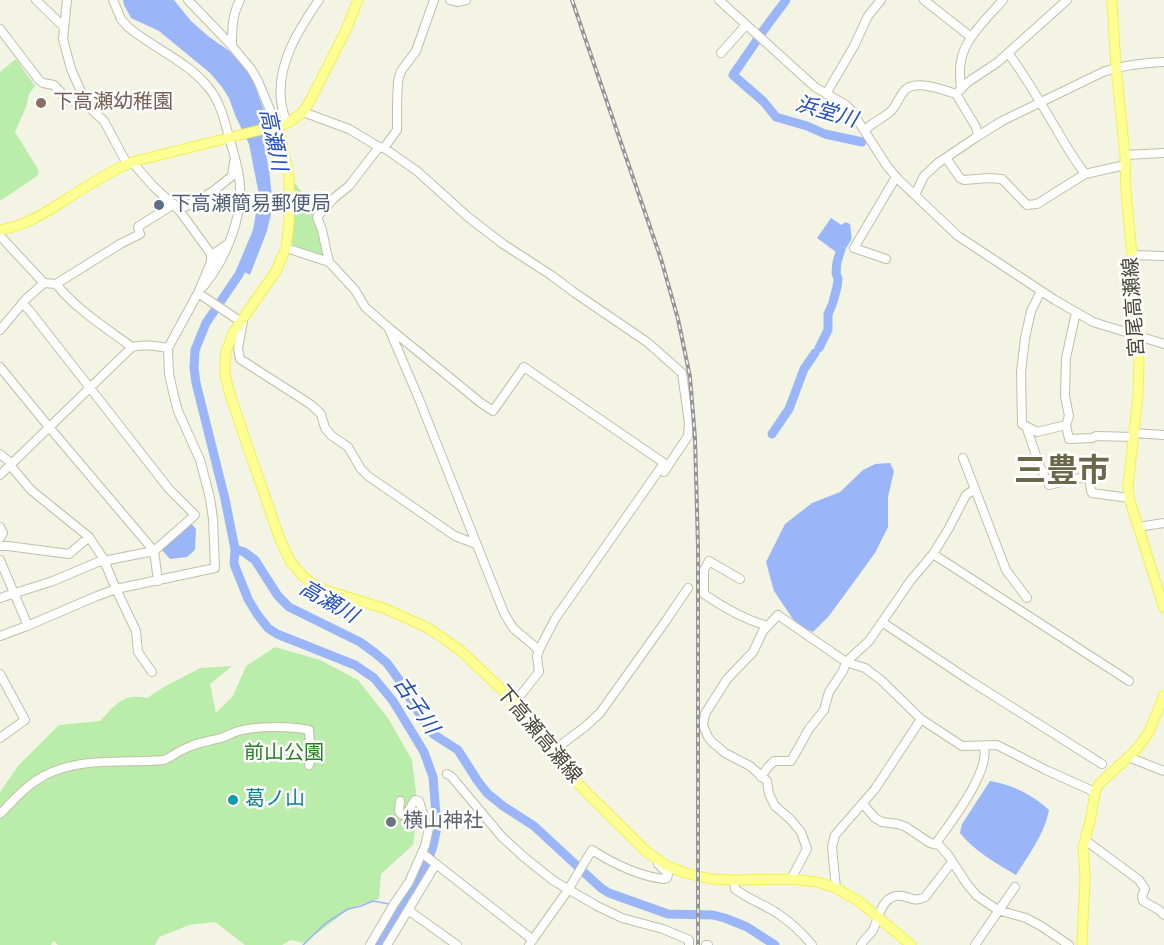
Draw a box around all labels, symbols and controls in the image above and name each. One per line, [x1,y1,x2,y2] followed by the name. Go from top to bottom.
[53,91,173,115] place label: 下高瀬幼稚園
[792,92,860,134] water label: 浜堂川
[34,96,48,110] marker: 下高瀬幼稚園
[253,107,291,173] water label: 高瀬川
[171,193,331,217] place label: 下高瀬簡易郵便局
[152,198,166,212] marker: 下高瀬簡易郵便局
[1120,256,1150,358] street label: 宮尾高瀬線
[1014,454,1110,492] district label: 三豊市
[294,576,362,630] water label: 高瀬川
[387,673,443,739] water label: 古子川
[490,681,586,789] street label: 下高瀬高瀬線
[244,742,324,766] park label: 前山公園
[245,788,305,812] place label: 葛ノ山
[226,793,240,807] marker: 葛ノ山
[403,810,483,834] place label: 横山神社
[384,815,398,829] marker: 横山神社

